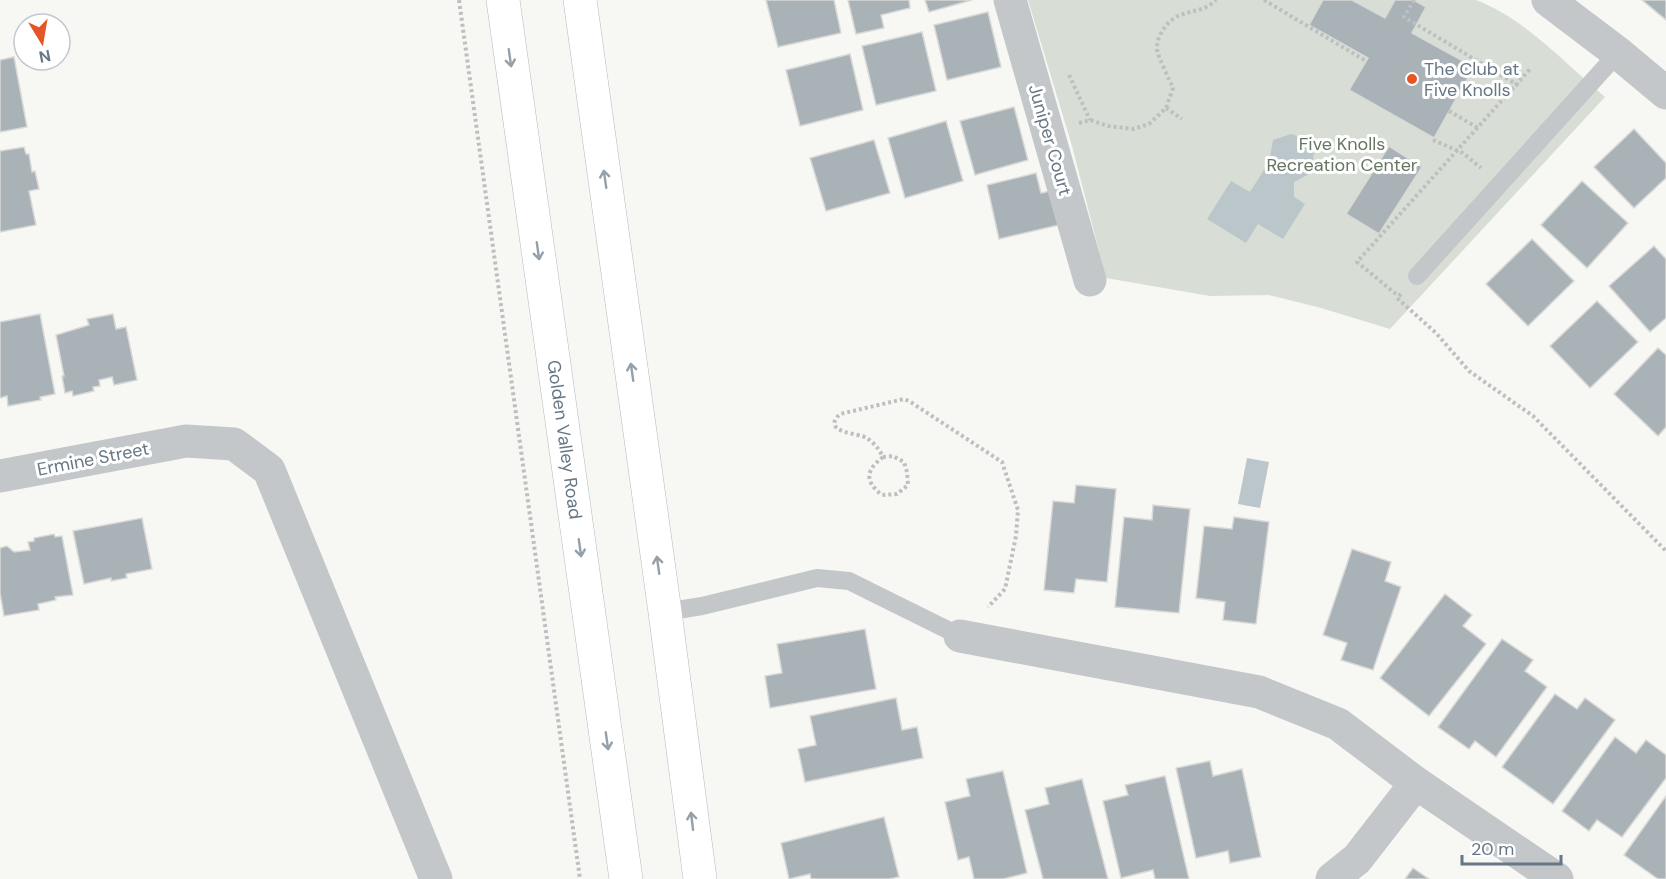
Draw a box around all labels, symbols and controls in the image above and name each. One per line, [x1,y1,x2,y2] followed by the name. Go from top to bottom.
[12,12,72,72] north arrow
[37,45,52,68] text: N
[505,48,516,67] one-way arrow
[1424,57,1519,102] place label: The Club at Five Knolls
[1405,72,1419,86] marker: The Club at Five Knolls
[1023,82,1077,198] street label: Juniper Court
[1266,132,1418,177] park label: Five Knolls Recreation Center
[599,170,610,189] one-way arrow
[532,241,543,260] one-way arrow
[542,359,588,521] street label: Golden Valley Road
[626,363,637,382] one-way arrow
[35,436,151,482] street label: Ermine Street
[574,538,585,558] one-way arrow
[653,556,664,576] one-way arrow
[601,731,612,751] one-way arrow
[687,812,698,831] one-way arrow
[1462,828,1561,866] scale bar
[1471,837,1514,861] text: 20 m

